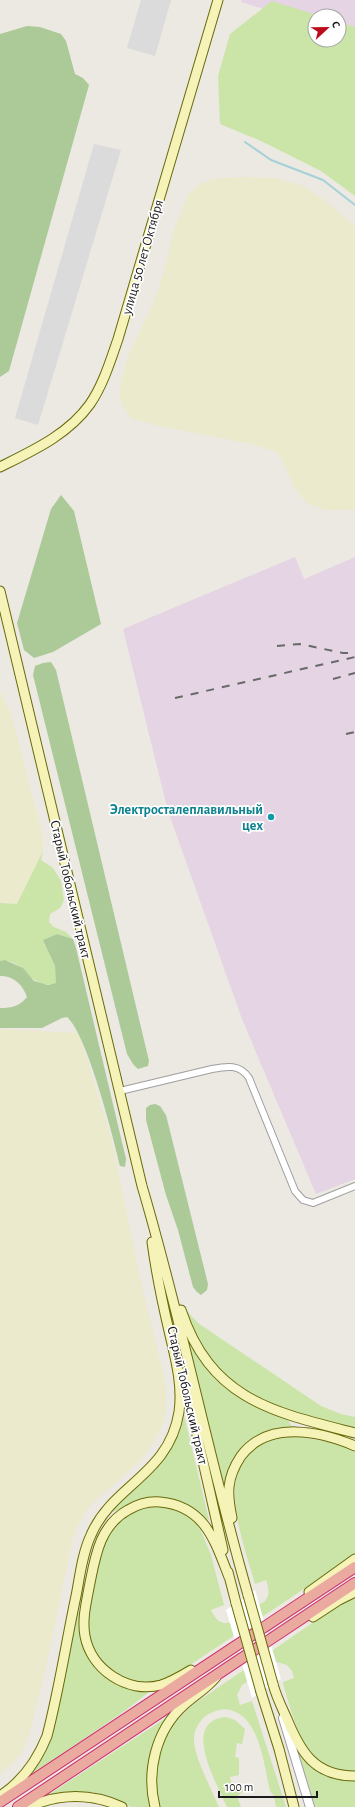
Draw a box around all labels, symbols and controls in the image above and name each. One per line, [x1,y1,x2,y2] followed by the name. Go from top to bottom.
[307,8,347,48] north arrow
[330,20,342,29] text: С
[120,198,166,317] street label: улица 50 лет Октября
[110,803,263,833] place label: Электросталеплавильный цех
[266,812,276,822] marker: Электросталеплавильный цех
[47,819,93,961] street label: Старый Тобольский тракт
[164,1325,210,1467] street label: Старый Тобольский тракт
[219,1773,317,1799] scale bar
[225,1781,253,1793] text: 100 m

